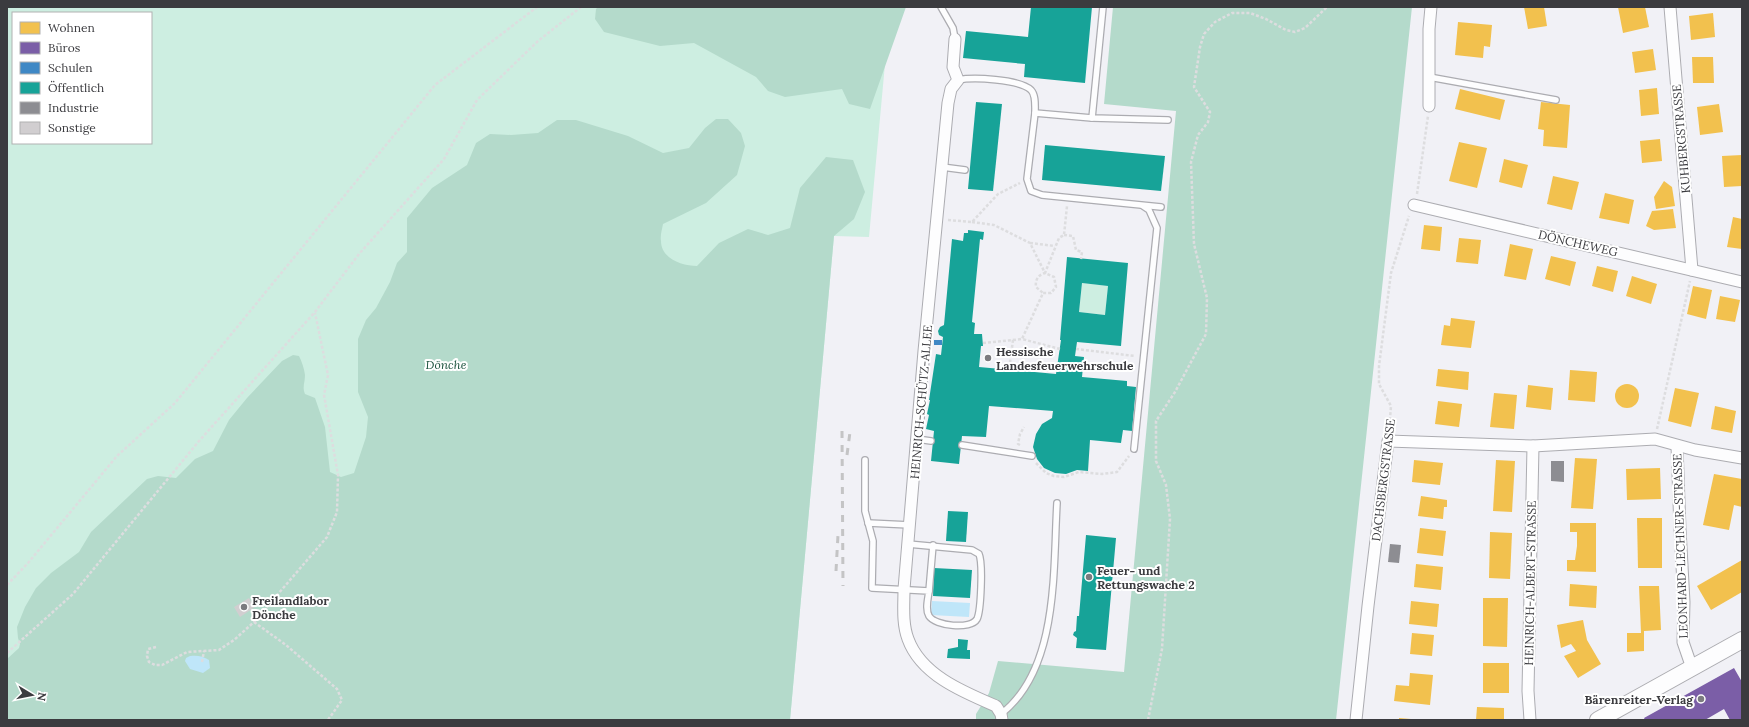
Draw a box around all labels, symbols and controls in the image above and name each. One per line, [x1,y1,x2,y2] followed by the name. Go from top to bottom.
[12,12,152,144] legend
[48,20,95,35] text: Wohnen
[48,40,81,55] text: Büros
[48,60,93,75] text: Schulen
[48,80,104,95] text: Öffentlich
[1669,84,1693,194] street label: KUHBERGSTRASSE
[48,100,99,115] text: Industrie
[48,120,96,135] text: Sonstige
[1537,227,1619,259] street label: DÖNCHEWEG
[907,324,935,480] street label: HEINRICH-SCHÜTZ-ALLEE
[996,344,1134,373] place label: Hessische Landesfeuerwehrschule
[983,353,993,363] marker: Hessische Landesfeuerwehrschule
[426,357,467,372] park label: Dönche
[1368,418,1398,542] street label: DACHSBERGSTRASSE
[1669,453,1691,639] street label: LEONHARD-LECHNER-STRASSE
[1521,500,1539,666] street label: HEINRICH-ALBERT-STRASSE
[1097,563,1195,592] place label: Feuer- und Rettungswache 2
[1084,572,1094,582] marker: Feuer- und Rettungswache 2
[252,593,329,622] place label: Freilandlabor Dönche
[239,602,249,612] marker: Freilandlabor Dönche
[12,675,52,715] north arrow
[34,691,49,703] text: N
[1584,692,1694,707] place label: Bärenreiter-Verlag
[1696,694,1706,704] marker: Bärenreiter-Verlag

